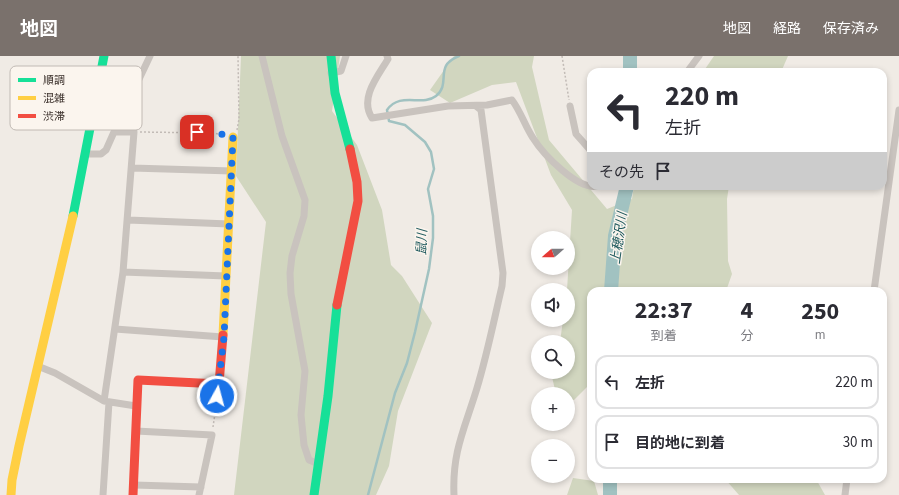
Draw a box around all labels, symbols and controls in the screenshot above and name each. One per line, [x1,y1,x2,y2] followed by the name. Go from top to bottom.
[20,16,58,43] text: 地図
[723,19,751,39] text: 地図
[773,19,801,39] text: 経路
[823,19,879,39] text: 保存済み
[10,66,142,130] legend
[43,73,65,88] text: 順調
[665,76,739,116] text: 220 m
[599,84,651,136] icon: left
[43,91,65,106] text: 混雑
[43,109,65,124] text: 渋滞
[180,115,214,149] pin
[665,116,701,141] text: 左折
[186,121,208,143] icon: arrive
[652,160,674,182] icon: arrive
[599,162,644,183] text: その先
[606,209,632,265] water label: 上穂沢川
[413,227,432,255] water label: 鼠川
[531,231,575,275] north arrow
[531,231,575,483] map controls
[531,283,575,327] button: sound
[635,293,693,328] text: 22:37
[741,293,753,328] text: 4
[801,294,839,329] text: 250
[815,326,826,344] text: m
[651,327,677,345] text: 到着
[740,327,753,345] text: 分
[531,335,575,379] button: search
[601,371,623,393] icon: left
[835,372,873,393] text: 220 m
[635,373,665,394] text: 左折
[196,375,238,417] position arrow
[531,387,575,431] button: +
[601,431,623,453] icon: arrive
[843,432,873,453] text: 30 m
[635,433,725,454] text: 目的地に到着
[531,439,575,483] button: −

